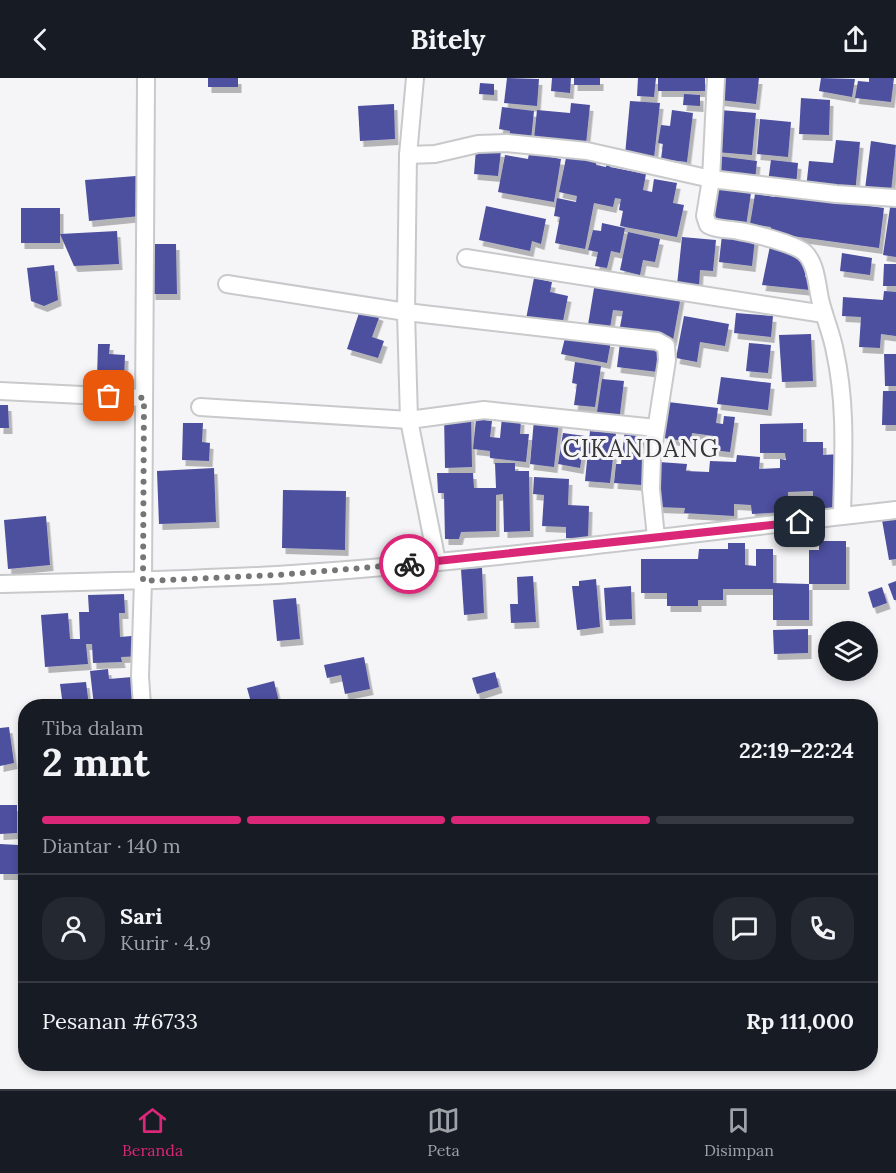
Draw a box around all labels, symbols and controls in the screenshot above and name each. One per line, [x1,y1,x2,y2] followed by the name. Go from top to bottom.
[410,22,486,56] text: Bitely
[24,23,57,56] icon: back
[839,23,872,56] icon: share
[83,370,134,421] pin
[92,379,125,412] icon: bag
[563,433,719,464] district label: CIKANDANG
[774,496,825,547] pin
[783,505,816,538] icon: home
[379,534,439,594] courier
[393,548,426,581] icon: bike
[818,621,878,681] map controls
[818,621,878,681] button: layers
[42,715,144,740] text: Tiba dalam
[739,736,854,764] text: 22:19–22:24
[42,737,150,787] text: 2 mnt
[42,833,181,858] text: Diantar · 140 m
[42,897,105,960] button: person
[713,897,776,960] button: chat
[791,897,854,960] button: phone
[120,902,162,930] text: Sari
[120,930,211,955] text: Kurir · 4.9
[42,1007,198,1035] text: Pesanan #6733
[746,1007,854,1035] text: Rp 111,000
[122,1104,183,1160] tab: Beranda
[427,1104,460,1160] tab: Peta
[704,1104,774,1160] tab: Disimpan

